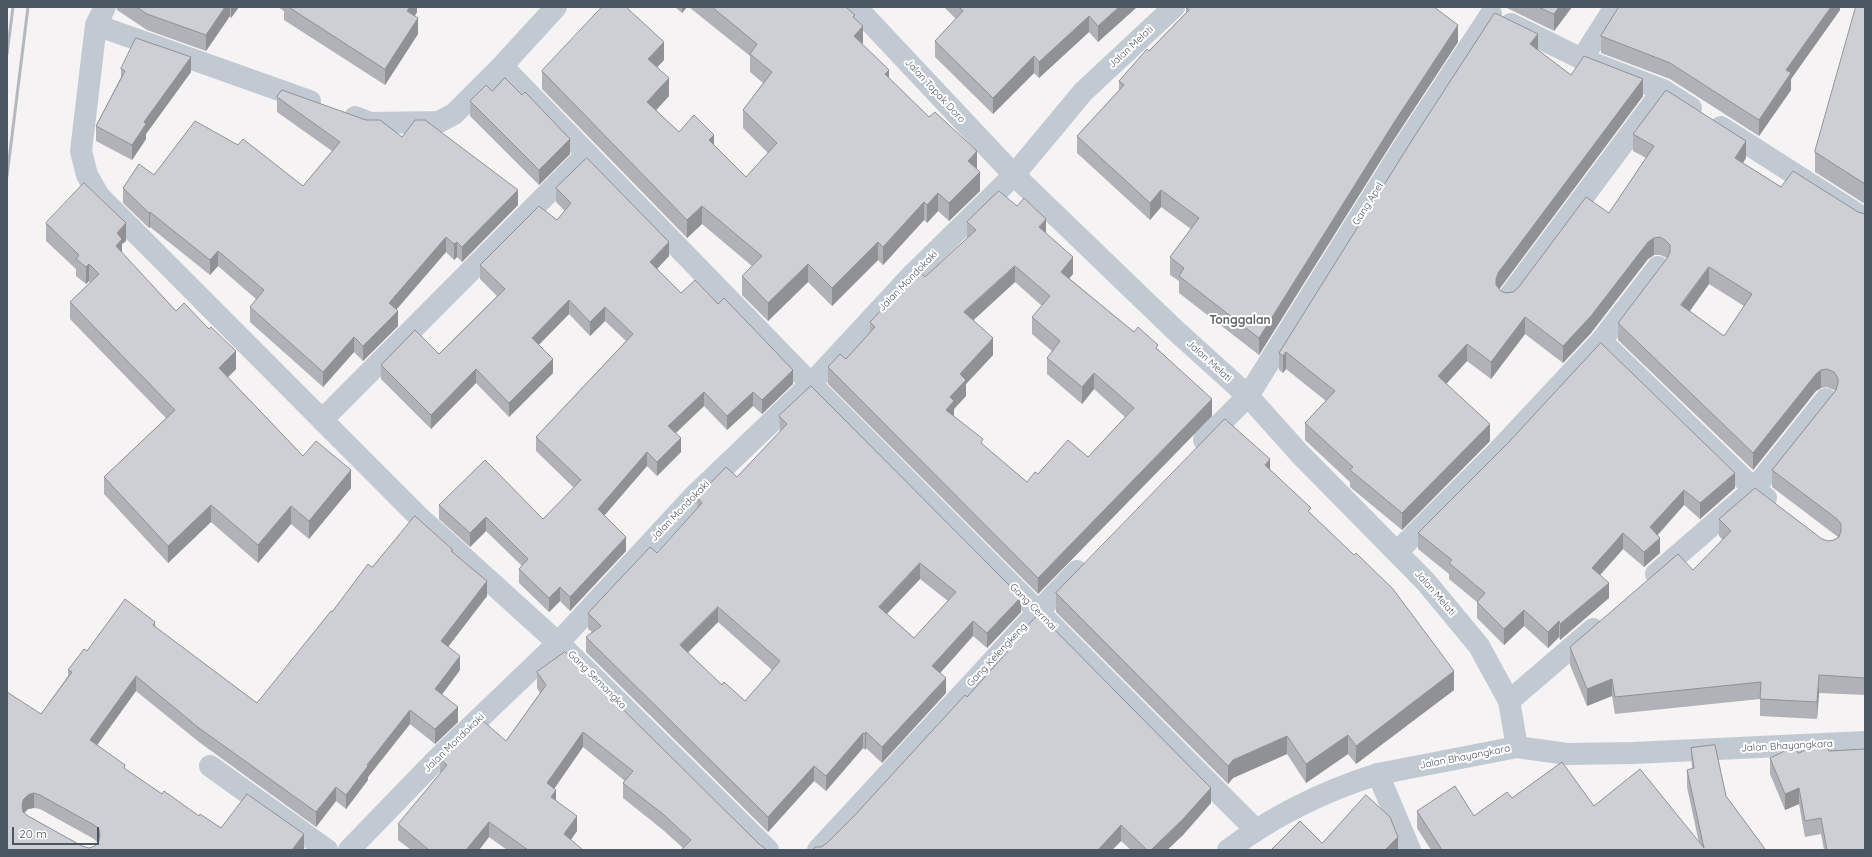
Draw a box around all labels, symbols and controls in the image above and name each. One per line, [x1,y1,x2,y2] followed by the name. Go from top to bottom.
[1106,23,1156,71] street label: Jalan Melati
[902,57,968,125] street label: Jalan Tapak Doro
[1350,180,1386,228] street label: Gang Apel
[876,248,940,314] street label: Jalan Mondokaki
[1209,313,1271,327] district label: Tonggalan
[1184,338,1234,384] street label: Jalan Melati
[648,478,712,544] street label: Jalan Mondokaki
[1412,568,1458,618] street label: Jalan Melati
[1007,581,1059,633] street label: Gang Cermai
[964,621,1030,689] street label: Gang Kelengkeng
[565,648,629,712] street label: Gang Semangka
[421,711,487,775] street label: Jalan Mondokaki
[1741,738,1833,754] street label: Jalan Bhayangkara
[1419,742,1511,772] street label: Jalan Bhayangkara
[14,819,101,845] scale bar
[19,826,47,841] text: 20 m

